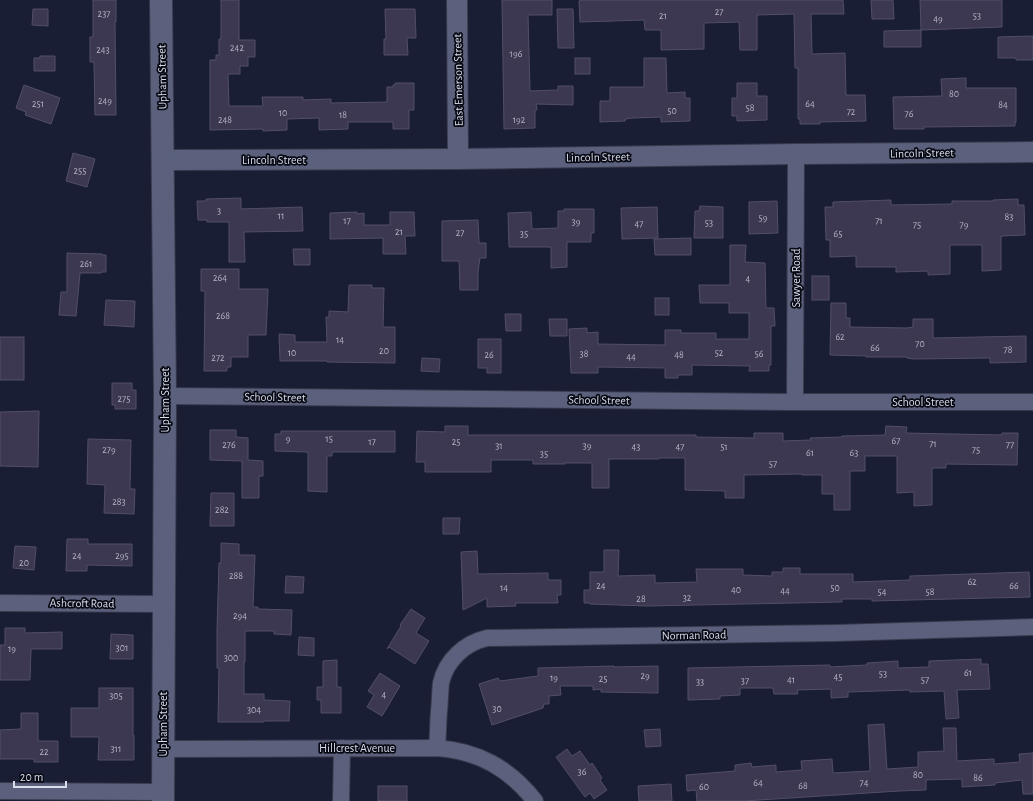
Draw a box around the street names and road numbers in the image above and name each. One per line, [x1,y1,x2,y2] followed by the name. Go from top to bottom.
[451,33,465,126] street label: East Emerson Street
[155,44,169,110] street label: Upham Street
[890,146,954,160] street label: Lincoln Street
[566,150,630,164] street label: Lincoln Street
[242,154,306,166] street label: Lincoln Street
[790,248,803,308] street label: Sawyer Road
[159,367,171,432] street label: Upham Street
[244,390,306,404] street label: School Street
[568,393,630,407] street label: School Street
[892,396,954,408] street label: School Street
[49,596,115,610] street label: Ashcroft Road
[662,628,726,642] street label: Norman Road
[157,691,169,756] street label: Upham Street
[319,742,395,754] street label: Hillcrest Avenue

